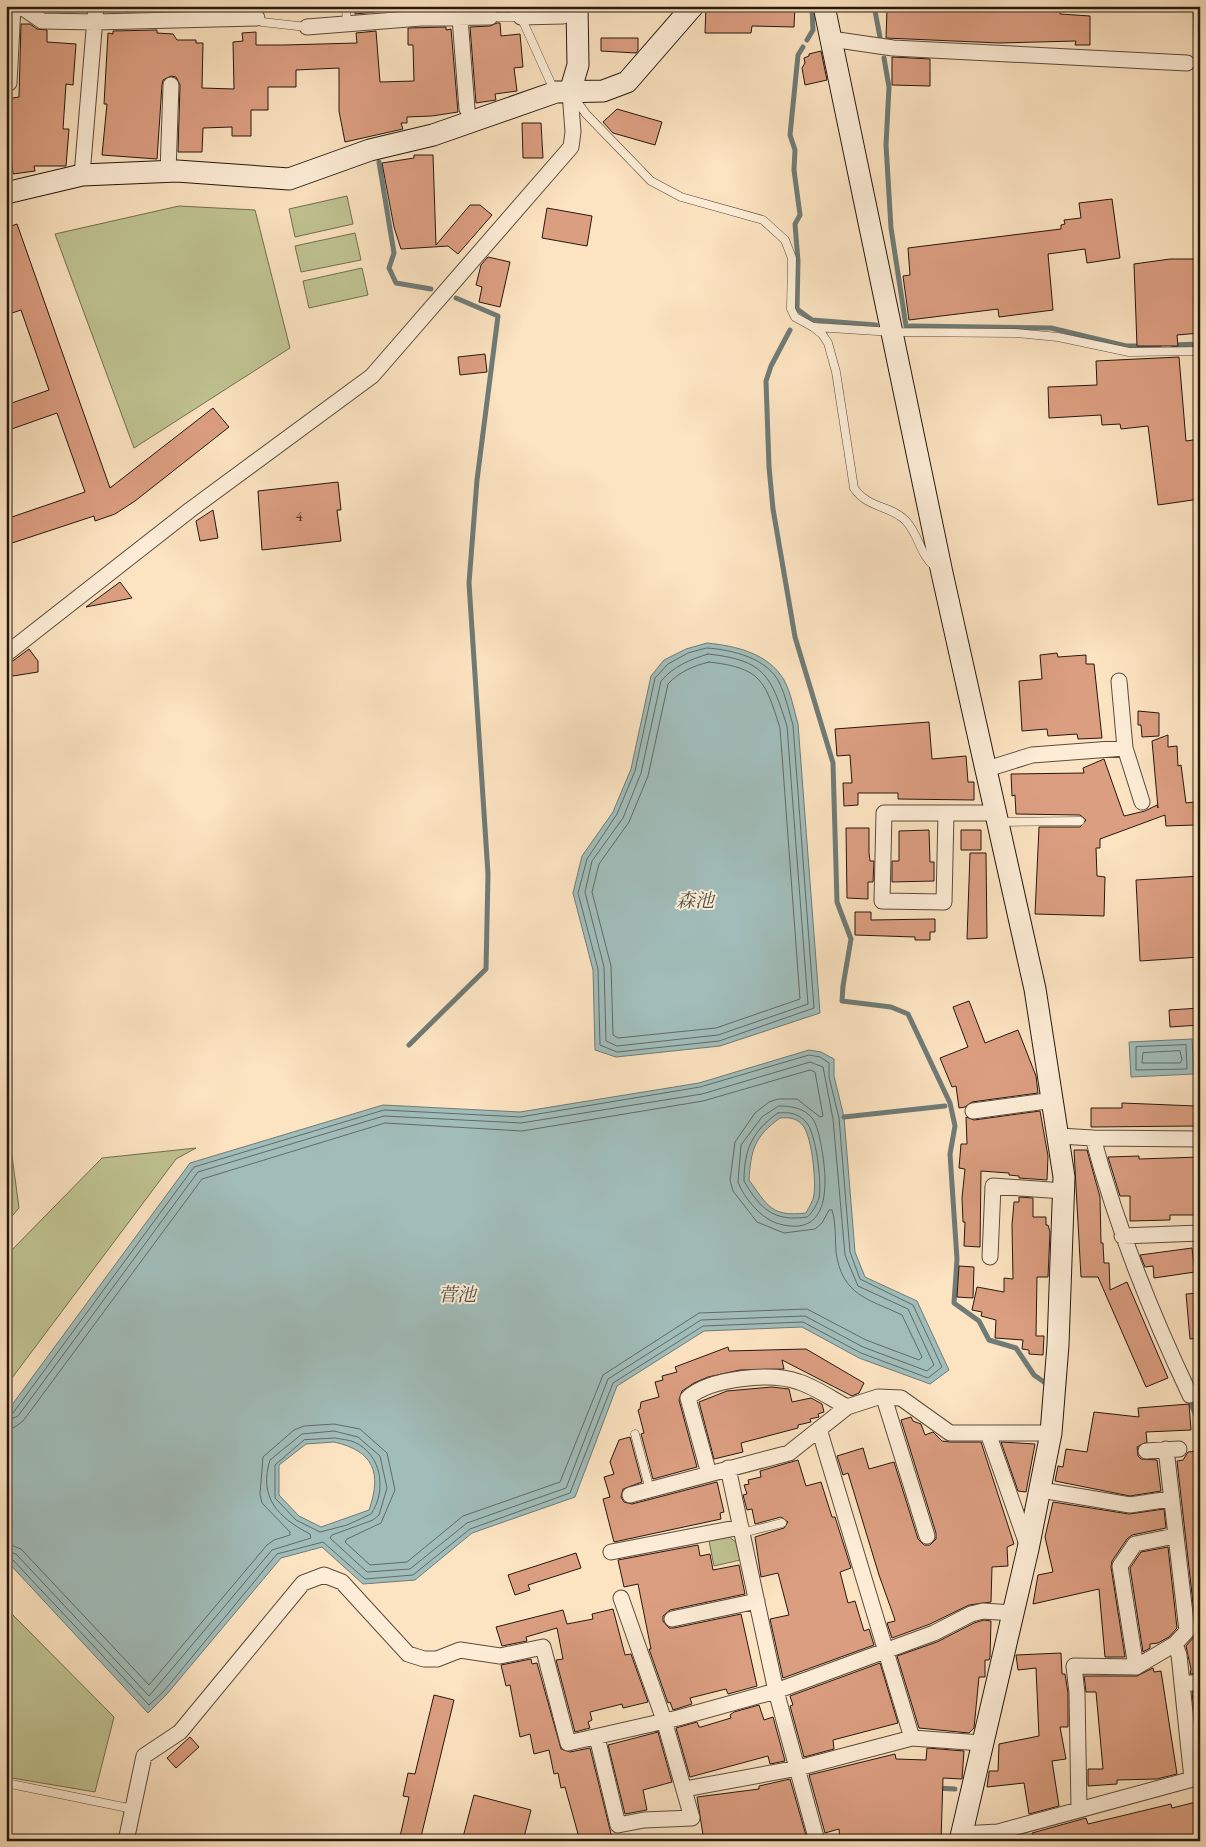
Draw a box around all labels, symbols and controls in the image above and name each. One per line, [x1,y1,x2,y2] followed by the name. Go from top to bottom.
[295,506,303,525] house number: 4
[676,888,716,913] water label: 森池
[438,1282,478,1307] water label: 菅池

